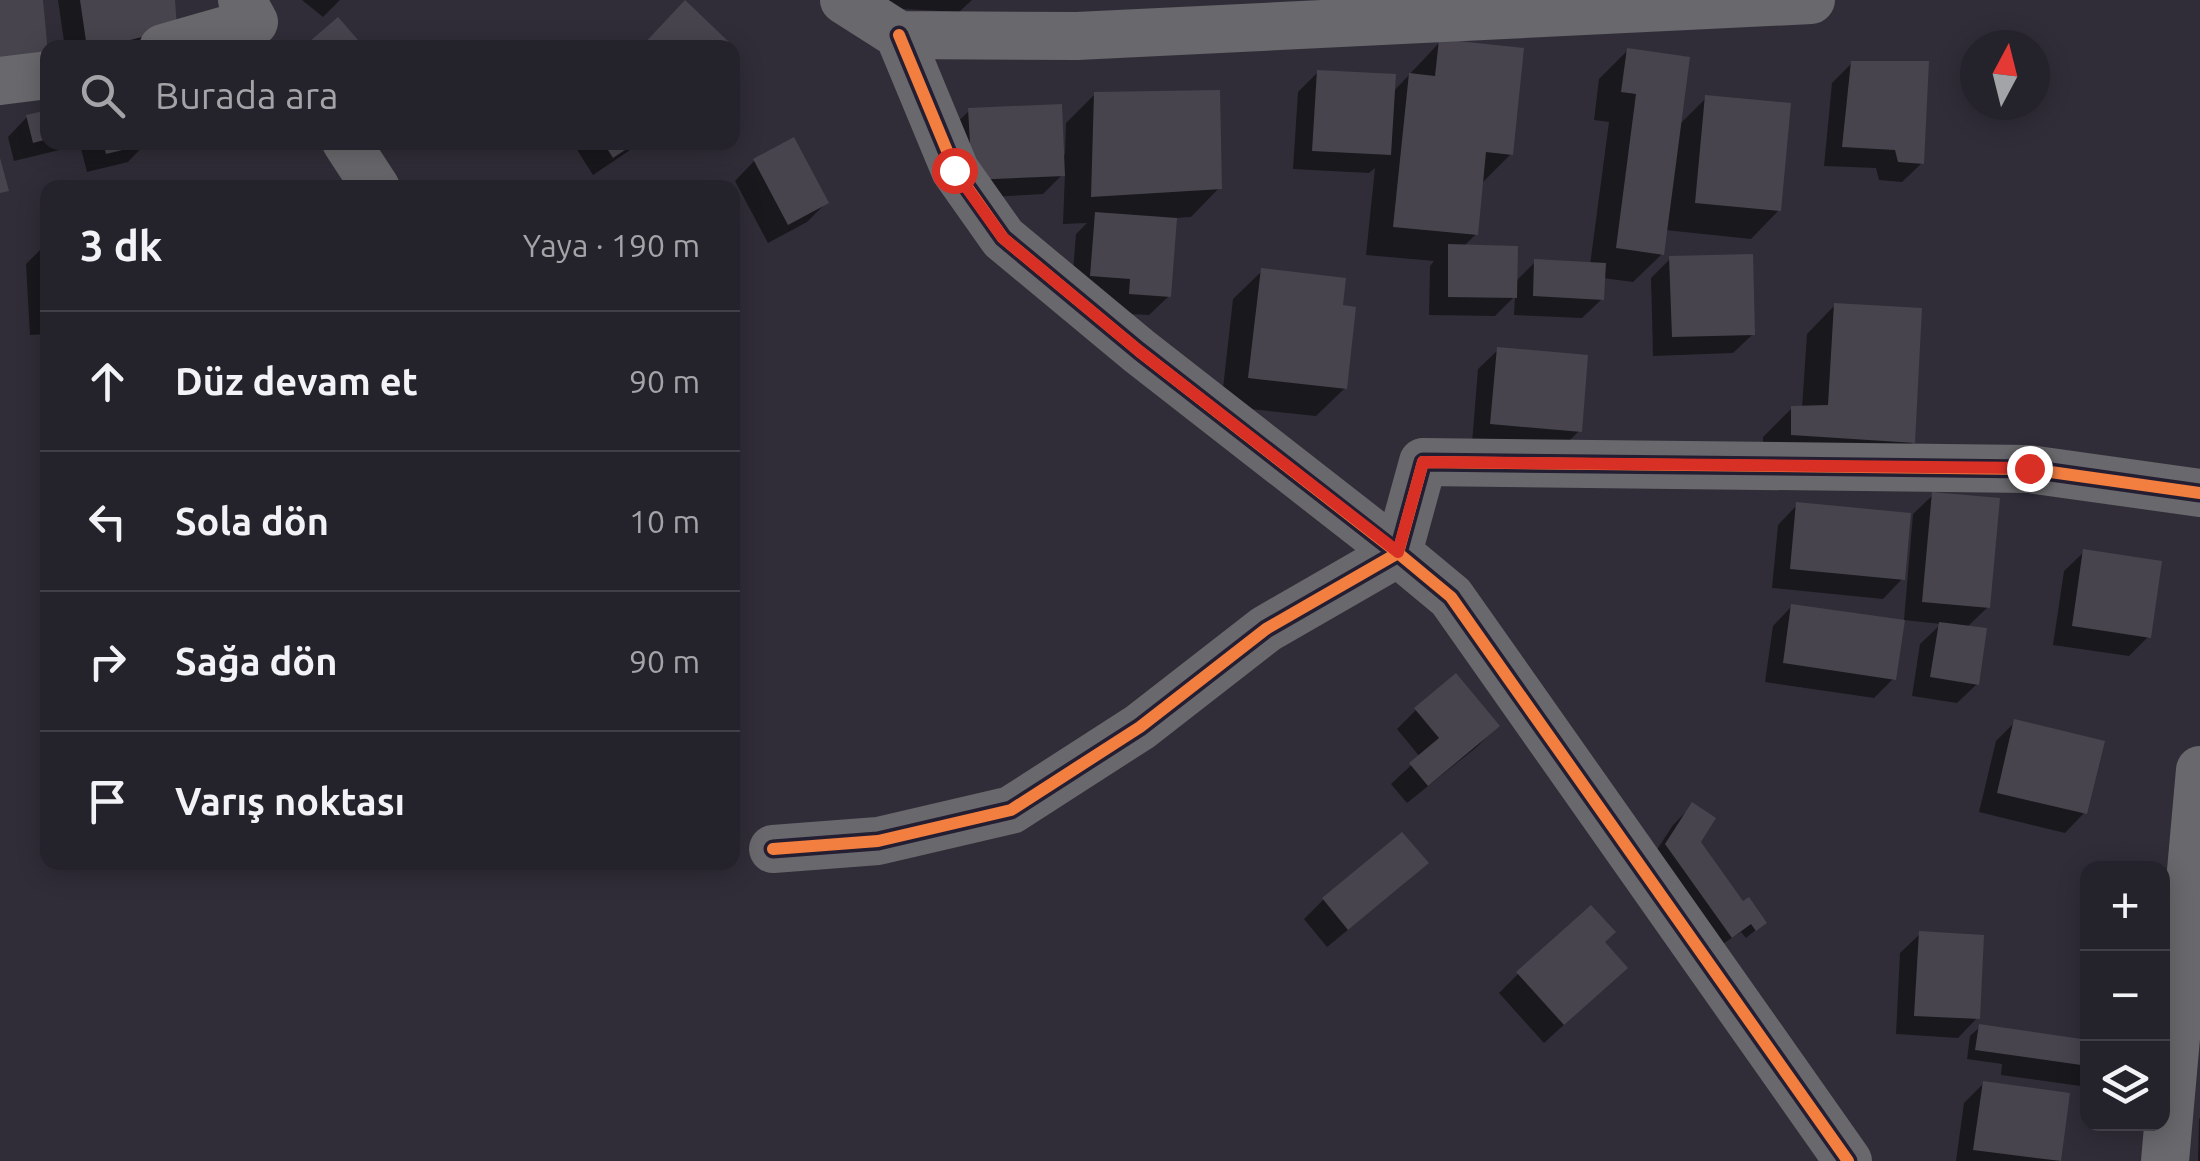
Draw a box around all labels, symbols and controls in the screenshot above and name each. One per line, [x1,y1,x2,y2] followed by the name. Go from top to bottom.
[1960,30,2050,120] north arrow
[40,40,740,150] search box
[75,68,130,123] icon: search
[155,74,339,116] text: Burada ara
[932,148,978,194] route start
[80,222,162,269] text: 3 dk
[523,227,700,263] text: Yaya · 190 m
[80,354,135,409] icon: ahead
[175,360,418,402] text: Düz devam et
[629,363,700,399] text: 90 m
[2007,446,2053,492] route end
[80,494,135,549] icon: left
[175,500,329,542] text: Sola dön
[629,503,700,539] text: 10 m
[80,634,135,689] icon: right
[175,640,337,682] text: Sağa dön
[629,643,700,679] text: 90 m
[80,774,135,829] icon: arrive
[175,780,405,822] text: Varış noktası
[2080,861,2170,1131] map controls
[2080,861,2170,951] button: +
[2080,951,2170,1041] button: −
[2080,1041,2170,1131] button: layers

